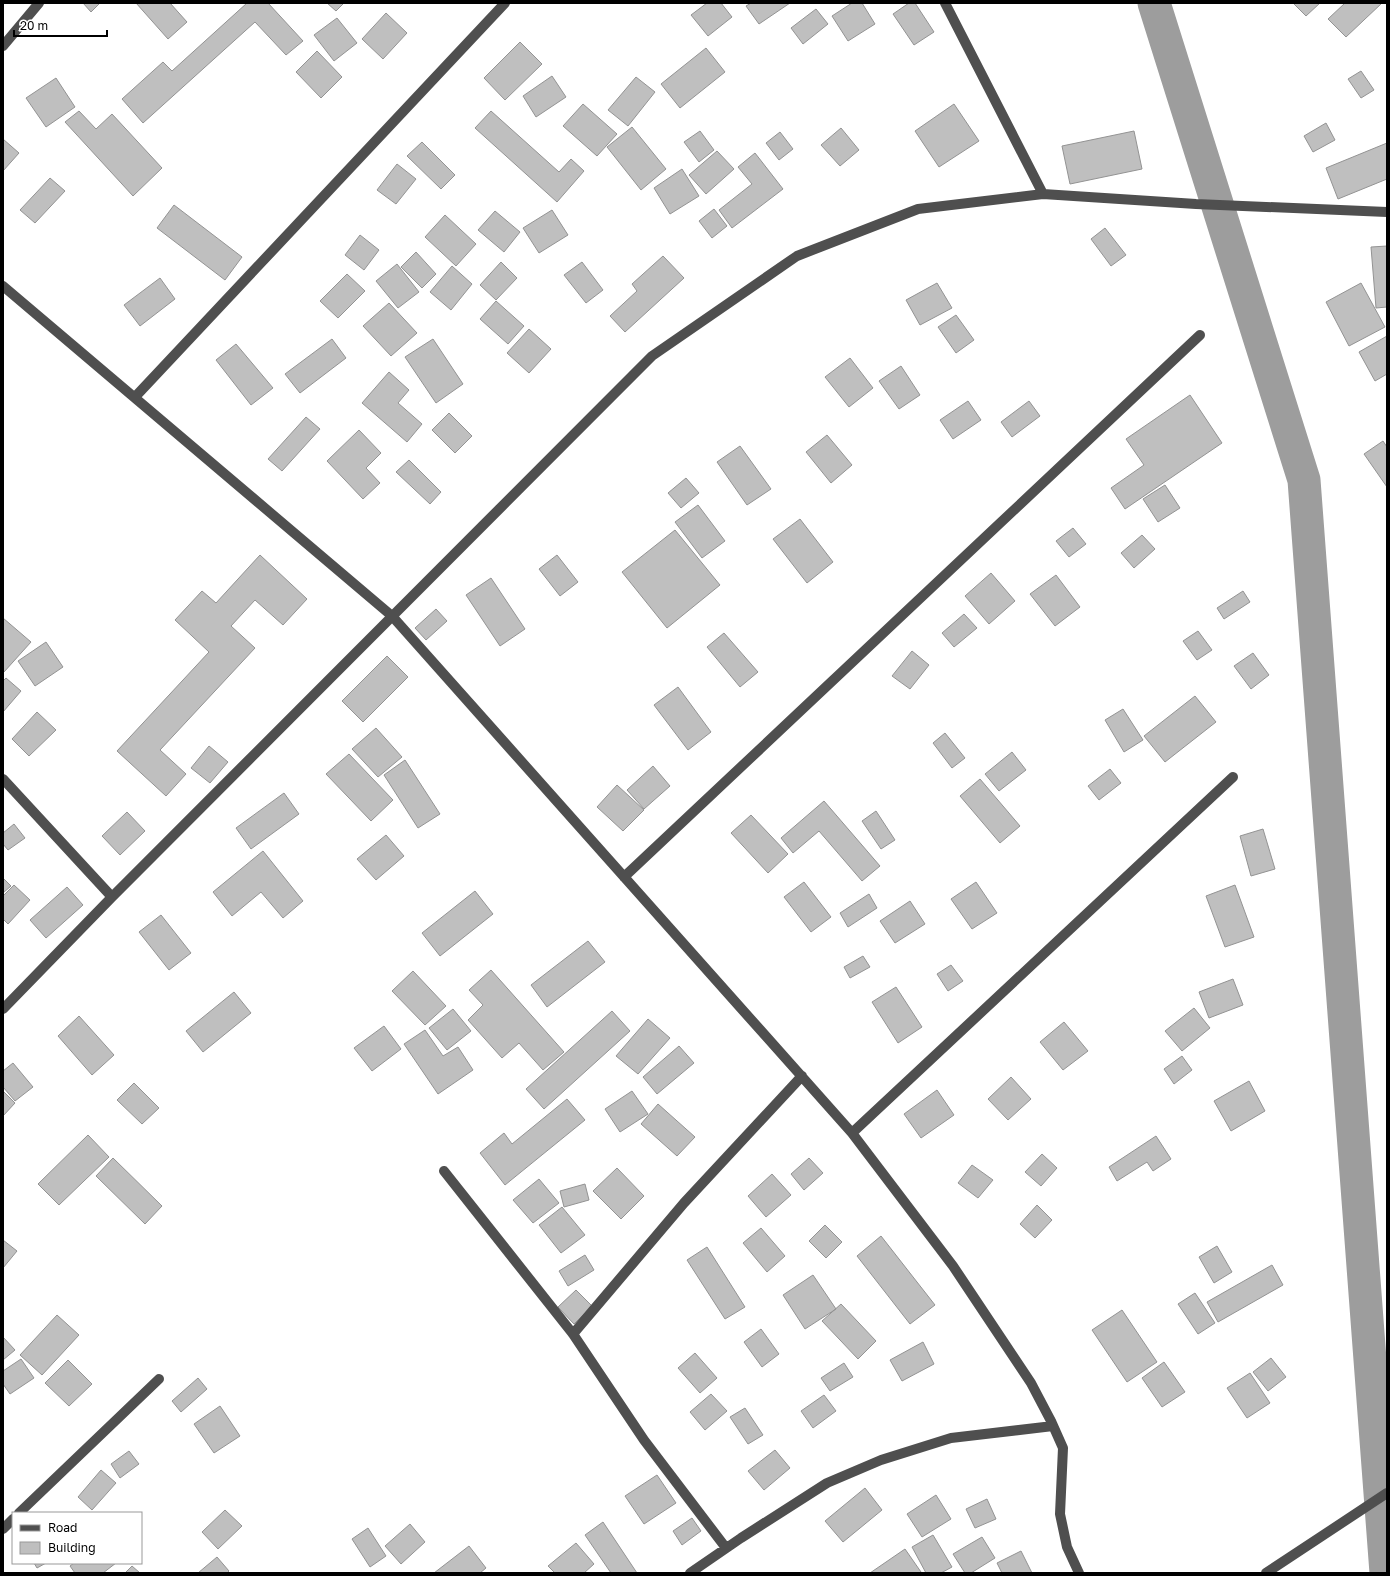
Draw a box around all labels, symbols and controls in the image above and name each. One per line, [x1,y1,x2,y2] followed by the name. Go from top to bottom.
[14,12,107,38] scale bar
[20,18,48,33] text: 20 m
[12,1512,142,1564] legend
[48,1520,77,1535] text: Road
[48,1540,96,1555] text: Building

